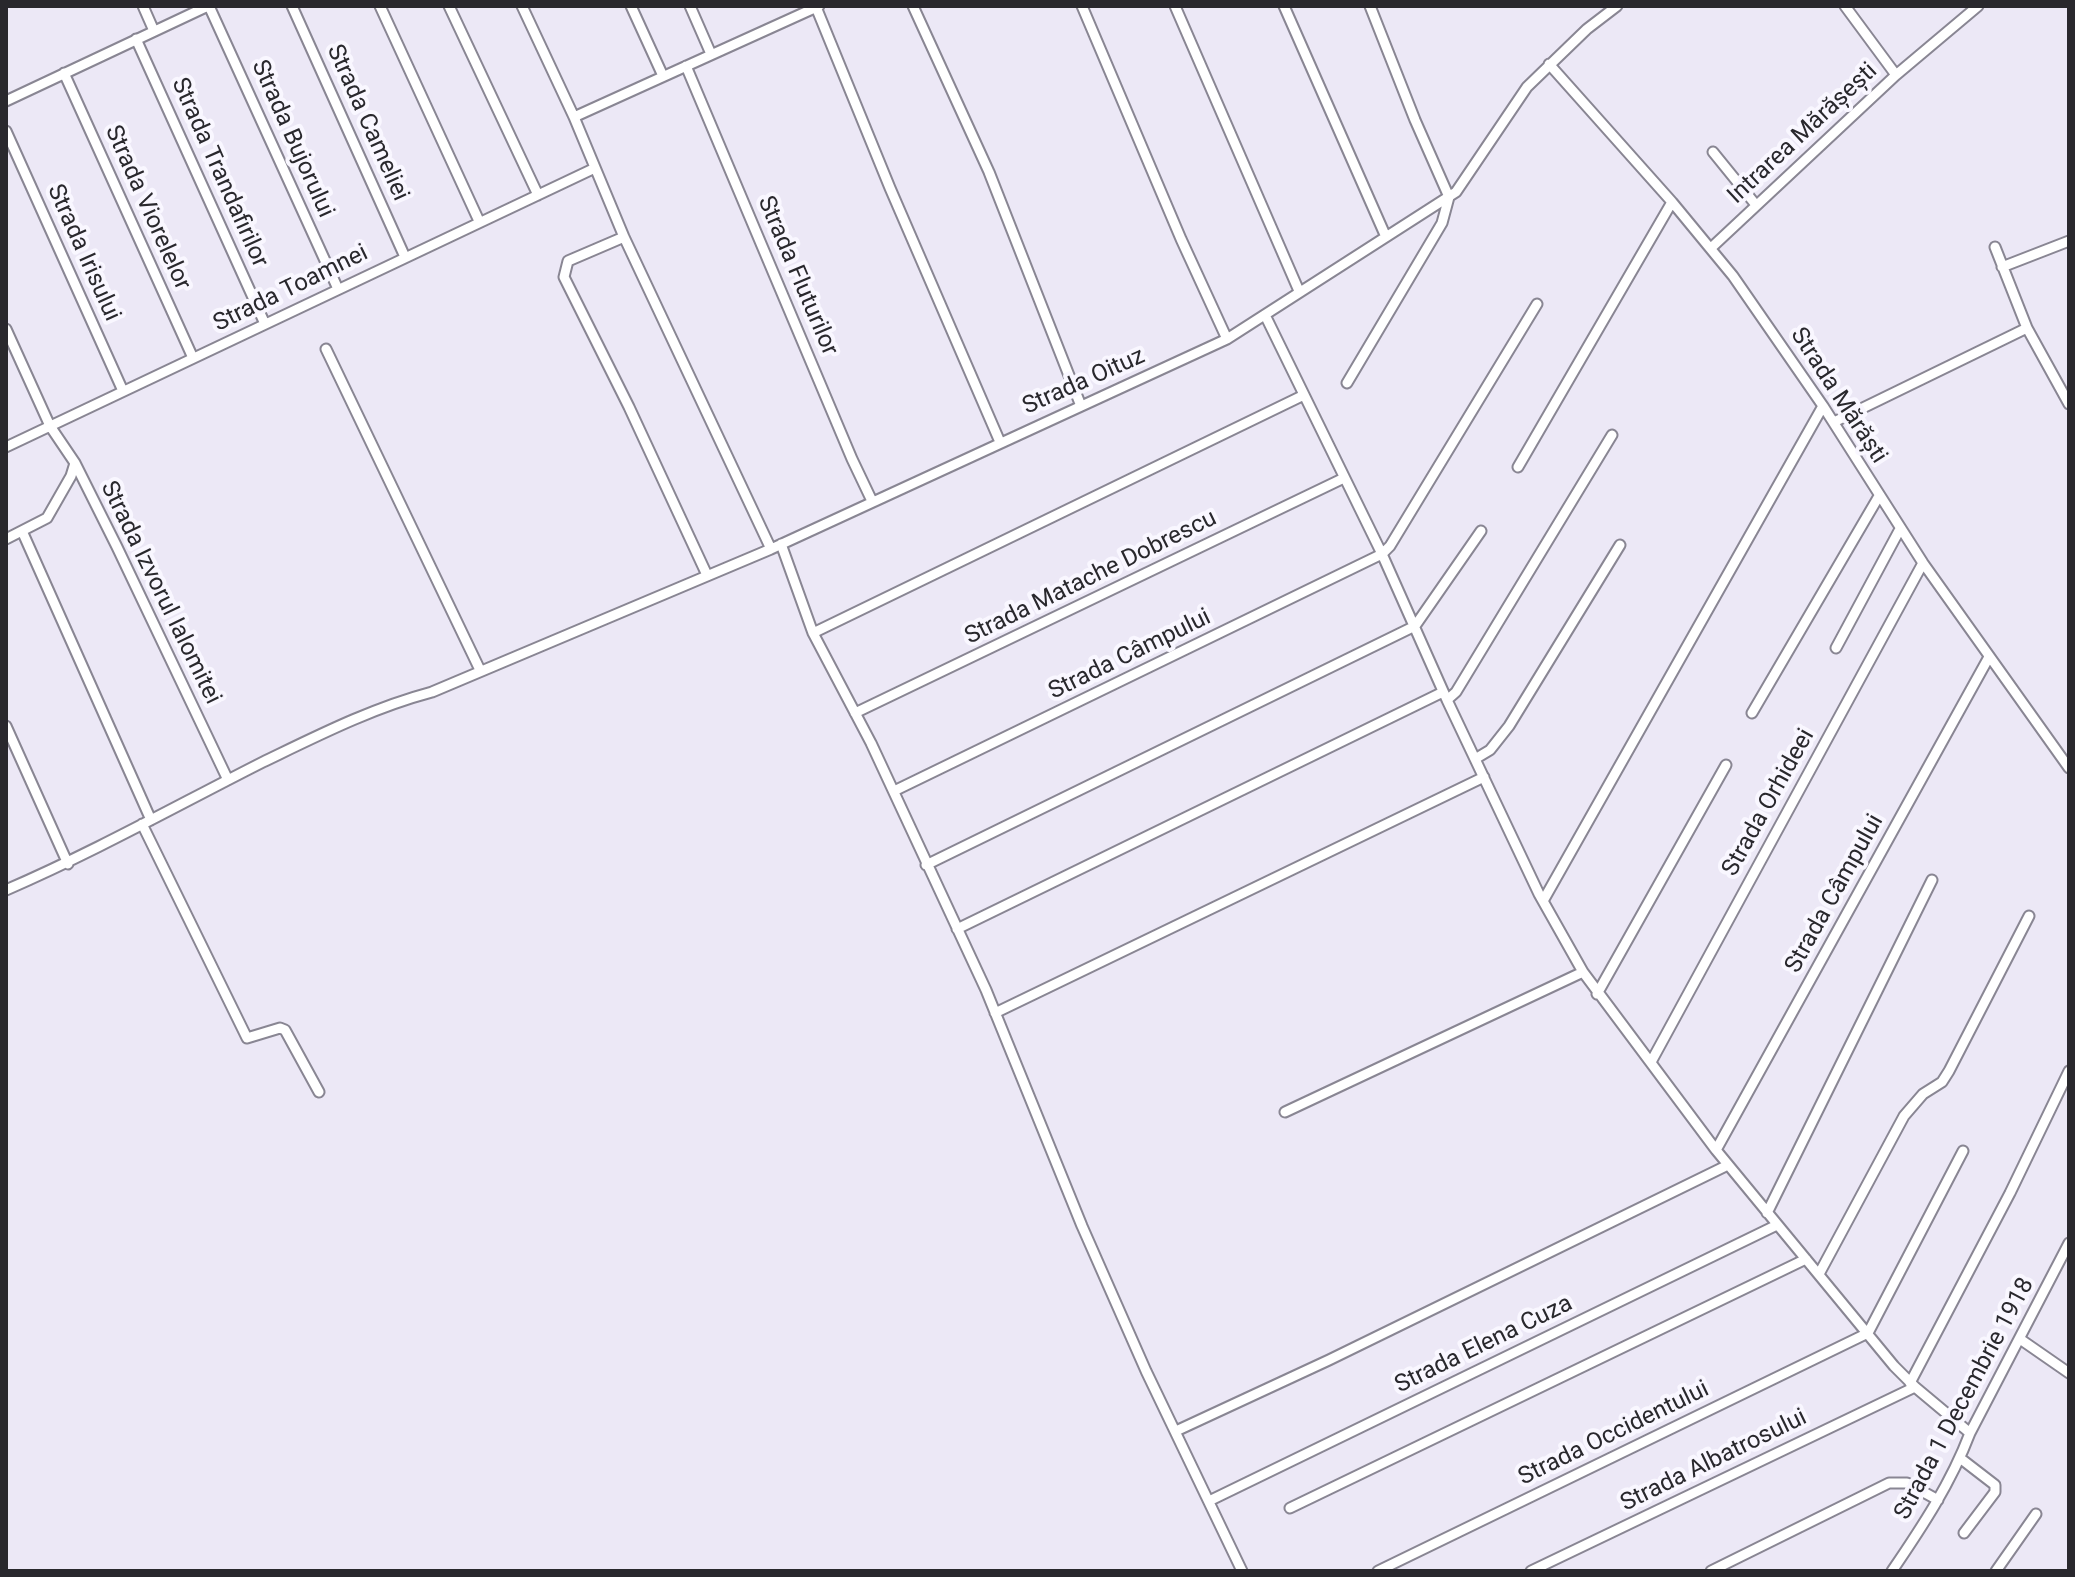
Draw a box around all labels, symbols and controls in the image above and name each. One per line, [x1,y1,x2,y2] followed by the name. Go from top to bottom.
[320,40,414,206] street label: Strada Cameliei
[244,56,340,222] street label: Strada Bujorului
[1722,57,1884,211] street label: Intrarea Mărășești
[164,74,274,272] street label: Strada Trandafirilor
[98,121,196,295] street label: Strada Viorelelor
[40,180,126,326] street label: Strada Irisului
[750,192,844,360] street label: Strada Fluturilor
[209,239,373,339] street label: Strada Toamnei
[1783,323,1893,469] street label: Strada Mărăști
[1018,342,1150,422] street label: Strada Oituz
[93,477,227,709] street label: Strada Izvorul Ialomitei
[960,504,1222,652] street label: Strada Matache Dobrescu
[1044,603,1216,707] street label: Strada Câmpului
[1717,724,1821,882] street label: Strada Orhideei
[1780,810,1890,978] street label: Strada Câmpului
[1889,1273,2041,1525] street label: Strada 1 Decembrie 1918
[1391,1290,1577,1400] street label: Strada Elena Cuza
[1514,1375,1714,1493] street label: Strada Occidentului
[1616,1403,1812,1519] street label: Strada Albatrosului

